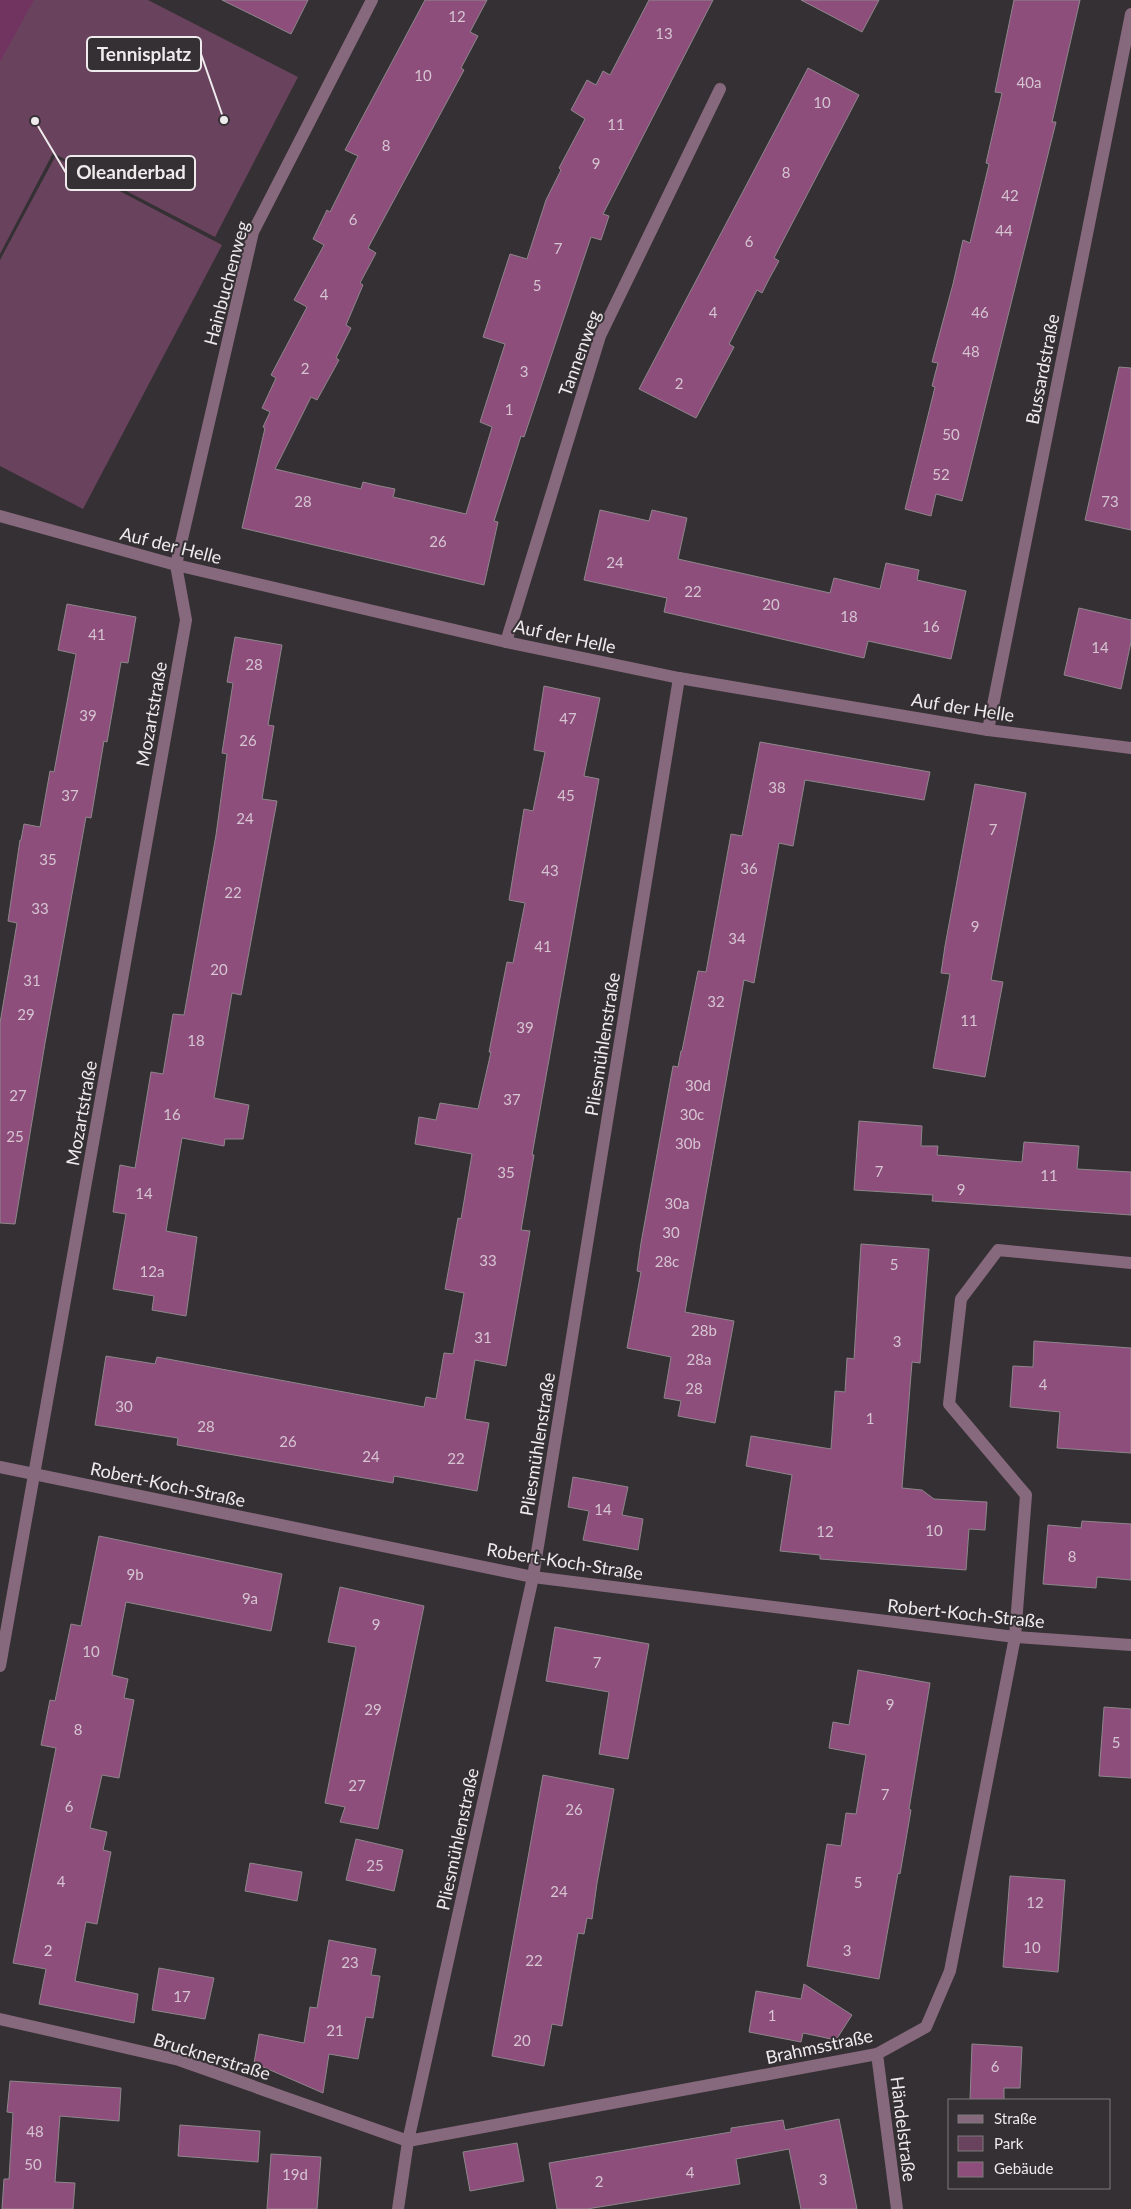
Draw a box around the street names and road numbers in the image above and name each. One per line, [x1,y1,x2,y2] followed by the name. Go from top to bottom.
[199,218,253,348] street label: Hainbuchenweg
[553,307,605,399] street label: Tannenweg
[1021,312,1063,426] street label: Bussardstraße
[118,522,224,568] street label: Auf der Helle
[512,614,618,658] street label: Auf der Helle
[131,660,171,768] street label: Mozartstraße
[910,688,1016,726] street label: Auf der Helle
[580,971,624,1117] street label: Pliesmühlenstraße
[61,1059,101,1167] street label: Mozartstraße
[515,1371,559,1517] street label: Pliesmühlenstraße
[88,1457,248,1511] street label: Robert-Koch-Straße
[485,1538,645,1584] street label: Robert-Koch-Straße
[886,1594,1046,1632] street label: Robert-Koch-Straße
[431,1766,483,1912] street label: Pliesmühlenstraße
[763,2024,875,2068] street label: Brahmsstraße
[151,2028,273,2084] street label: Brucknerstraße
[887,2075,921,2183] street label: Händelstraße

